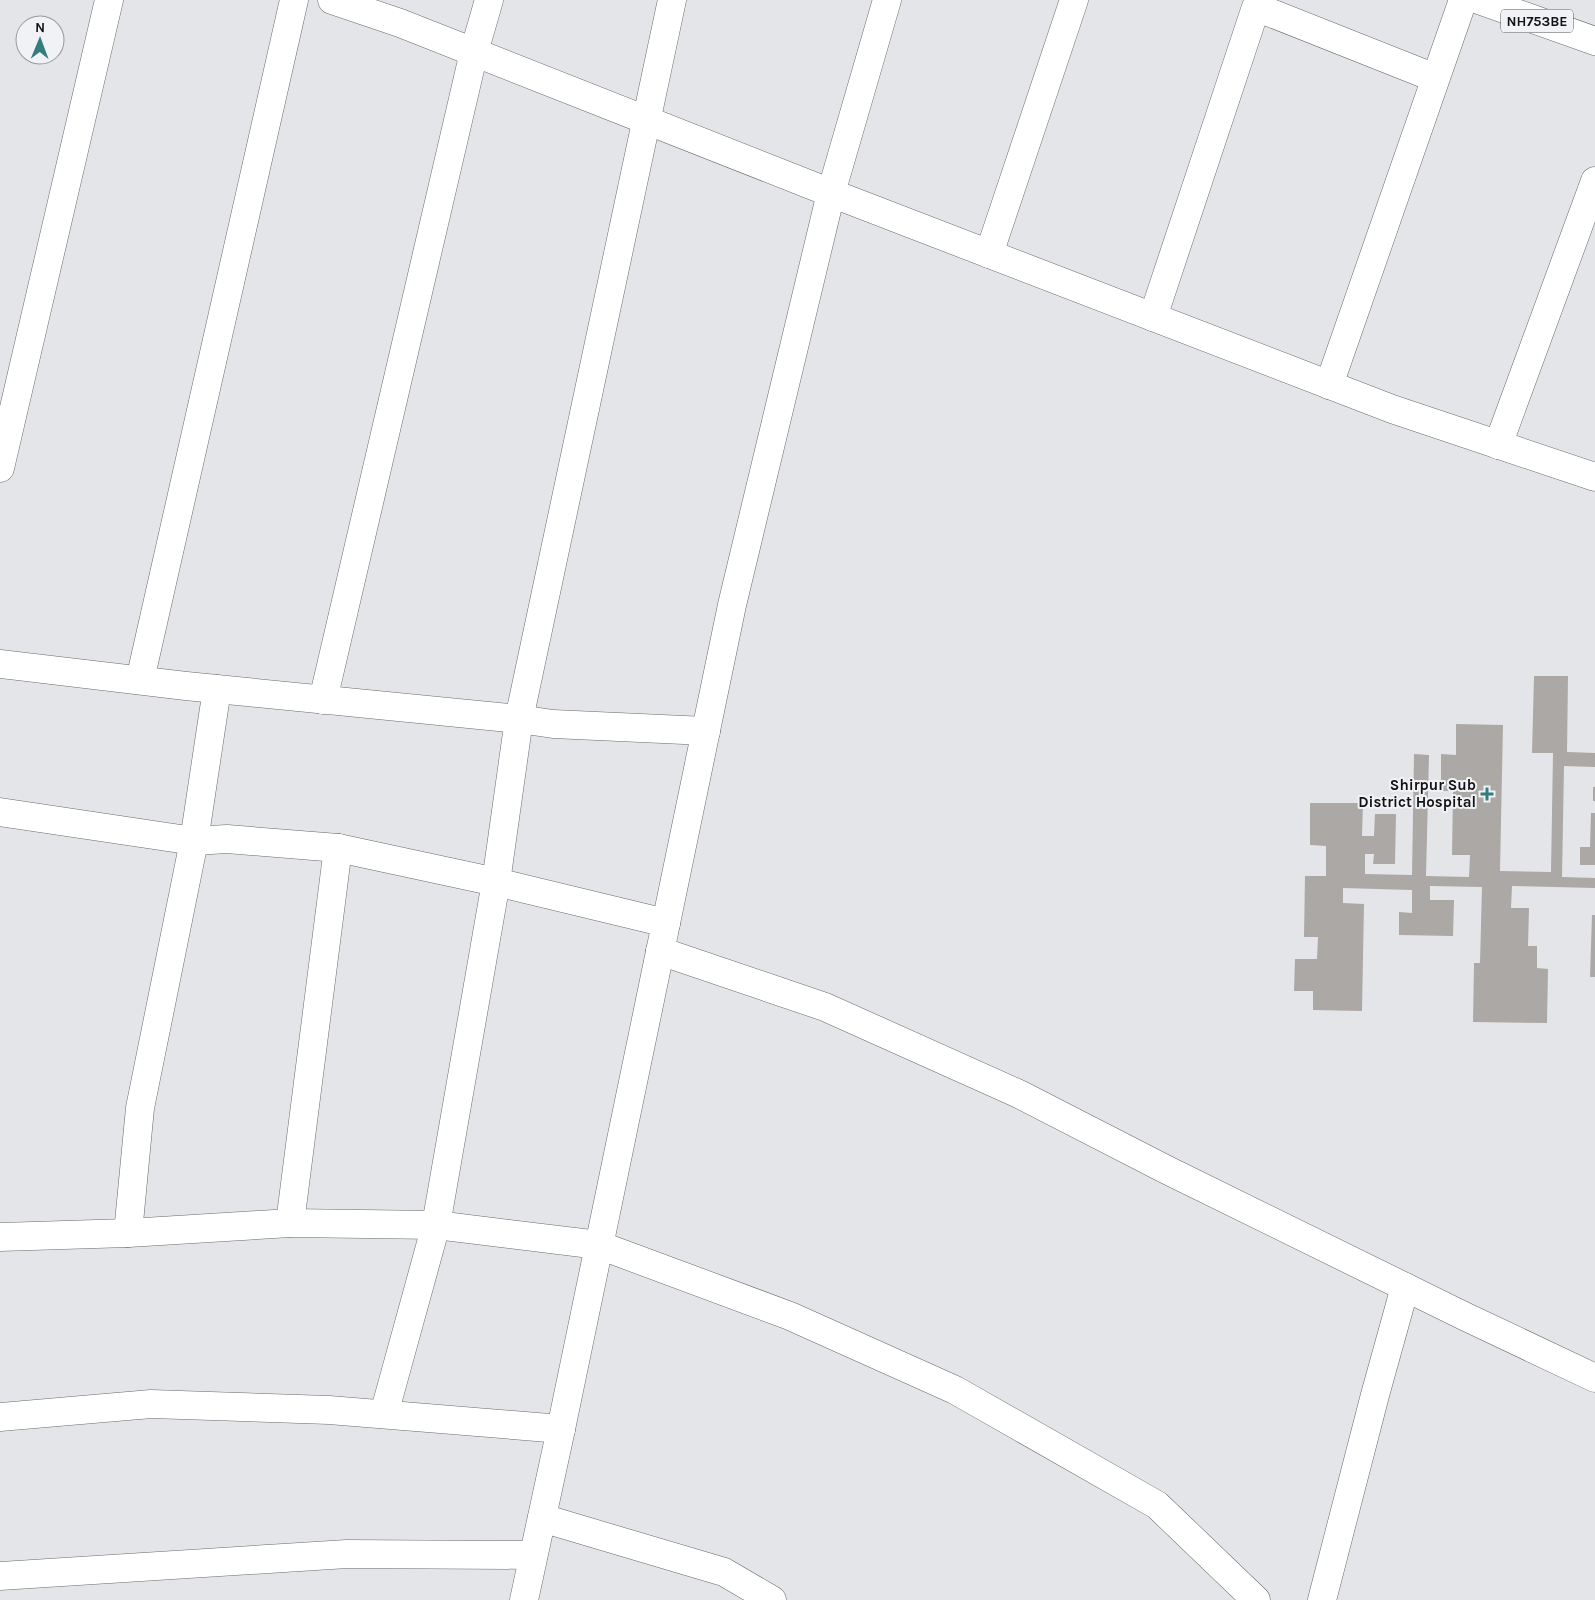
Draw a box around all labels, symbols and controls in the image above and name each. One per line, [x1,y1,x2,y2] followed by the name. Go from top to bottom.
[1501,10,1573,32] road number: NH753BE
[15,15,65,65] north arrow
[35,19,45,36] text: N
[1358,776,1476,811] place label: Shirpur Sub District Hospital
[1480,787,1494,801] marker: Shirpur Sub District Hospital

